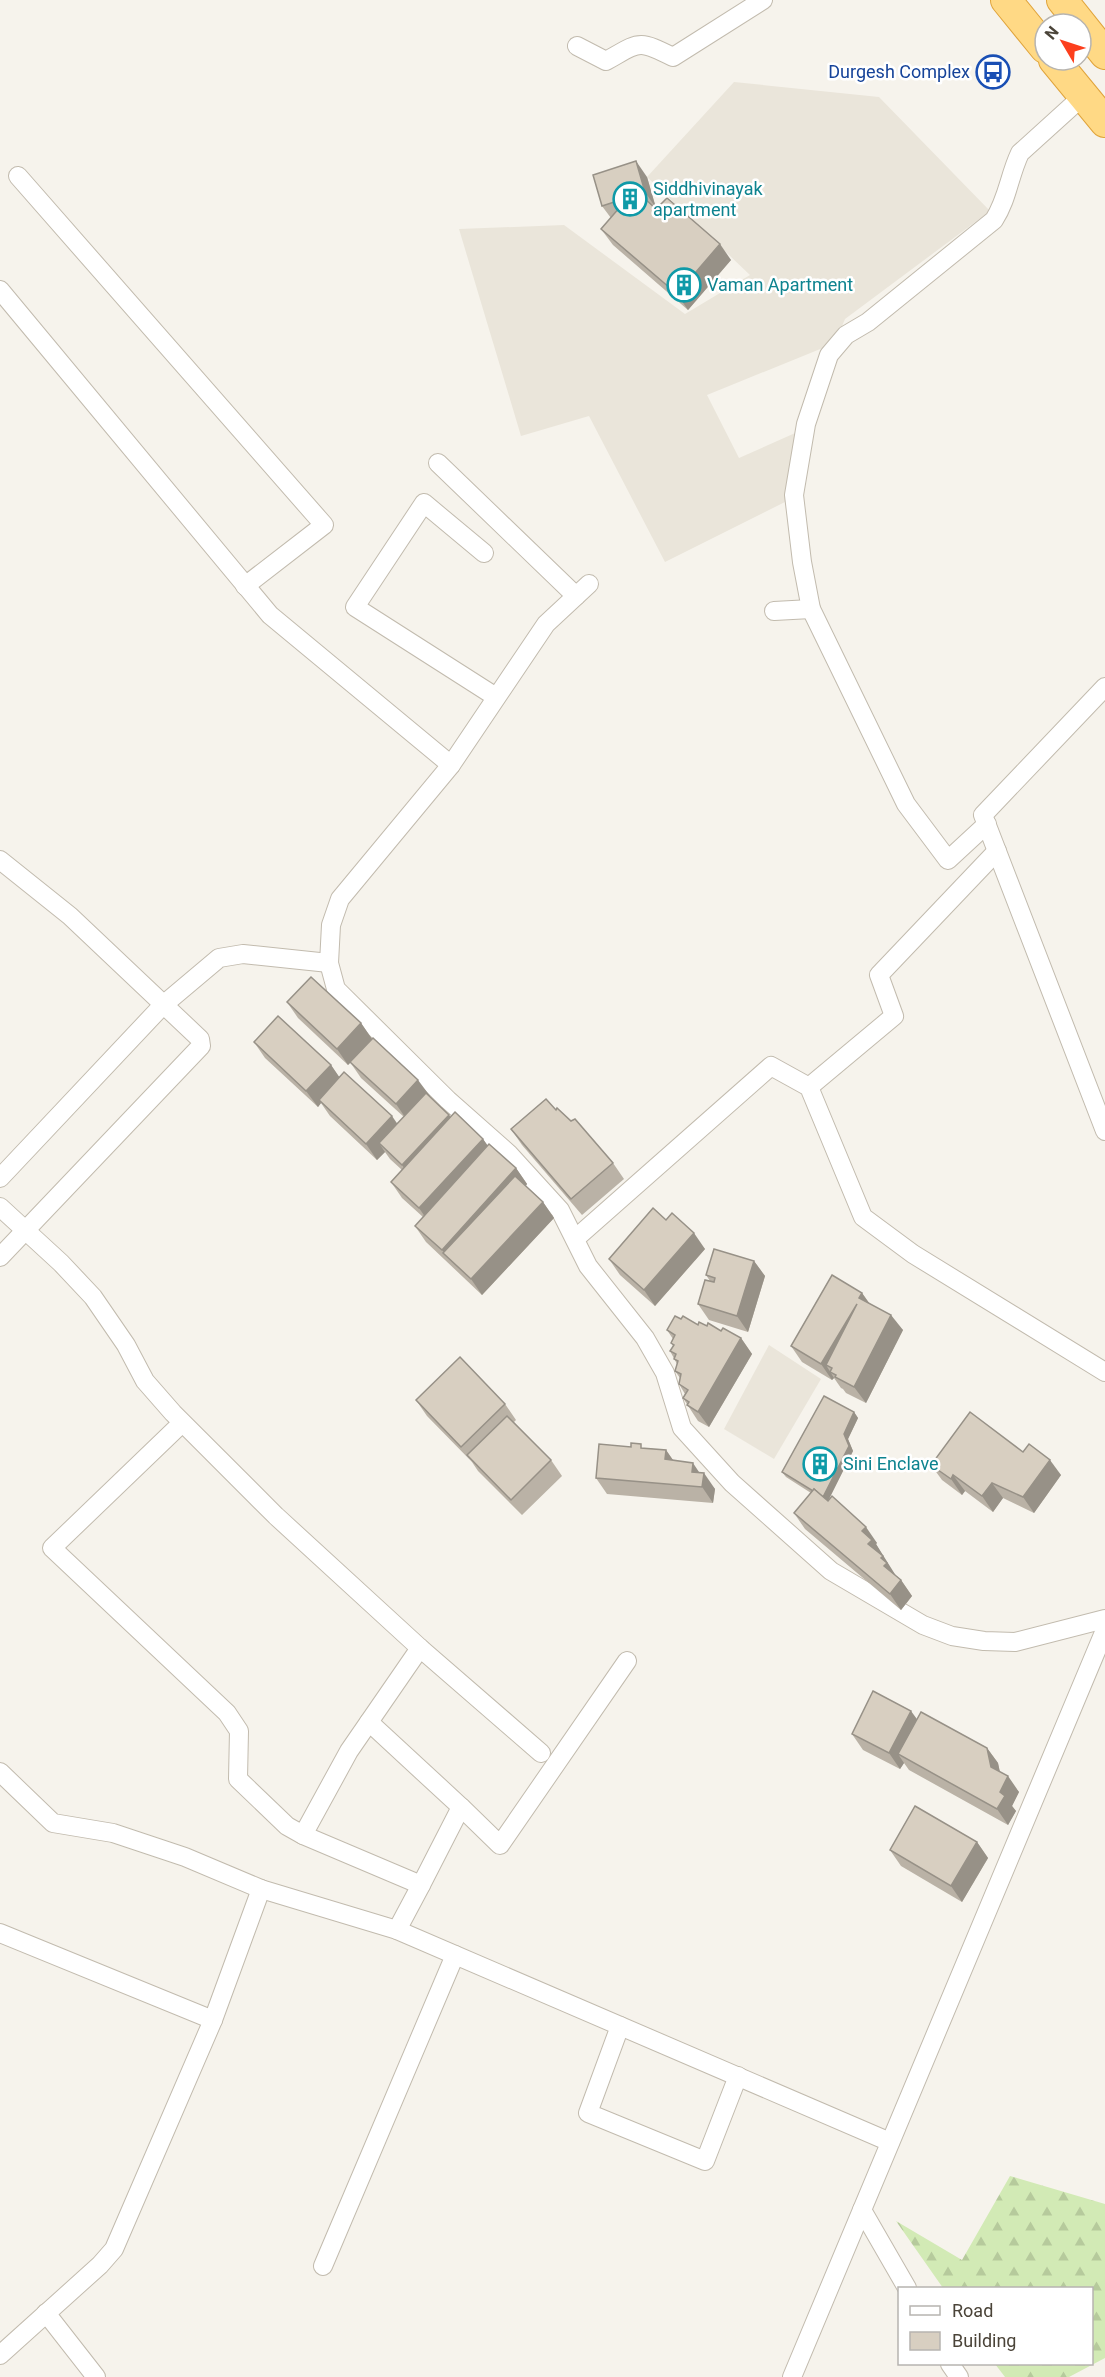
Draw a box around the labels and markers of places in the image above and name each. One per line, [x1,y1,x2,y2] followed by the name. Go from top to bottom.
[975,54,1011,90] bus stop icon: Durgesh Complex
[828,61,970,82] place label: Durgesh Complex
[653,178,764,220] place label: Siddhivinayak apartment
[612,181,648,217] building icon: Siddhivinayak apartment
[666,267,702,303] building icon: Vaman Apartment
[707,274,853,295] place label: Vaman Apartment
[802,1446,838,1482] building icon: Sini Enclave
[843,1453,939,1474] place label: Sini Enclave

